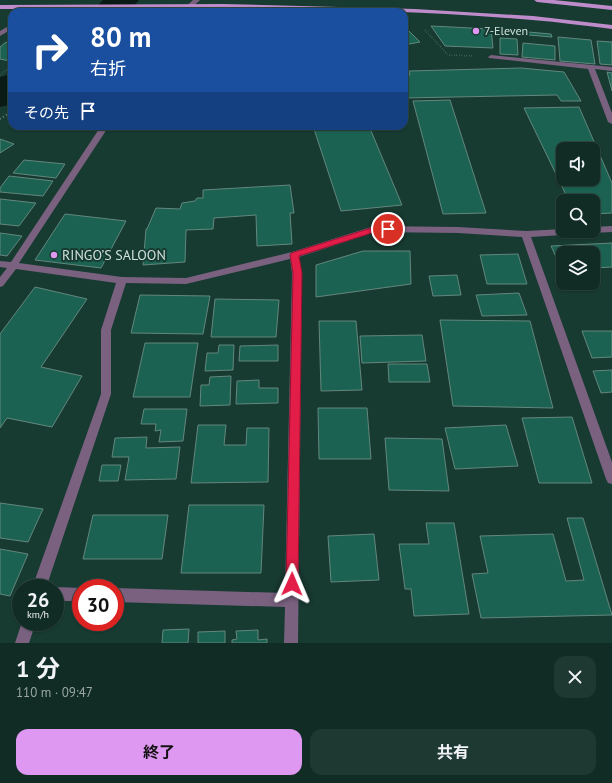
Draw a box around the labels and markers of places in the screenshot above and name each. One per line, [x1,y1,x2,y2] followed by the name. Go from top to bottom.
[484,23,528,38] place label: 7-Eleven
[471,26,481,36] marker: 7-Eleven
[371,212,405,246] pin
[62,246,166,264] place label: RINGO’S SALOON
[49,250,59,260] marker: RINGO’S SALOON

